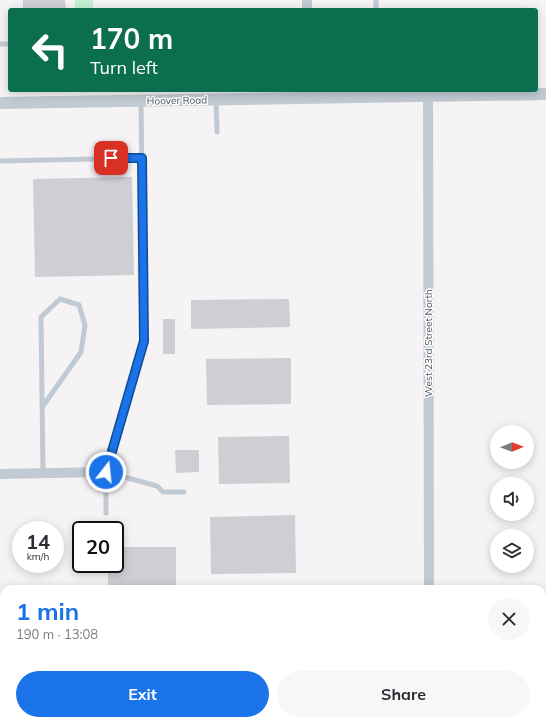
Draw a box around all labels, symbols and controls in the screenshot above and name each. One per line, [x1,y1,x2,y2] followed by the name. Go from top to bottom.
[90,21,173,56] text: 170 m
[24,24,76,76] icon: left
[90,56,158,79] text: Turn left
[147,93,207,108] street label: Hoover Road
[94,141,128,175] pin
[100,147,122,169] icon: arrive
[422,289,435,397] street label: West 23rd Street North
[490,425,534,469] north arrow
[490,425,534,573] map controls
[85,451,127,493] position arrow
[490,477,534,521] button: sound
[72,521,124,573] speed limit sign: 20
[26,529,50,554] text: 14
[490,529,534,573] button: layers
[27,550,49,563] text: km/h
[16,596,79,626] text: 1 min
[488,598,530,640] button: close
[16,626,98,642] text: 190 m · 13:08
[16,671,269,717] button: Exit
[277,671,530,717] button: Share

